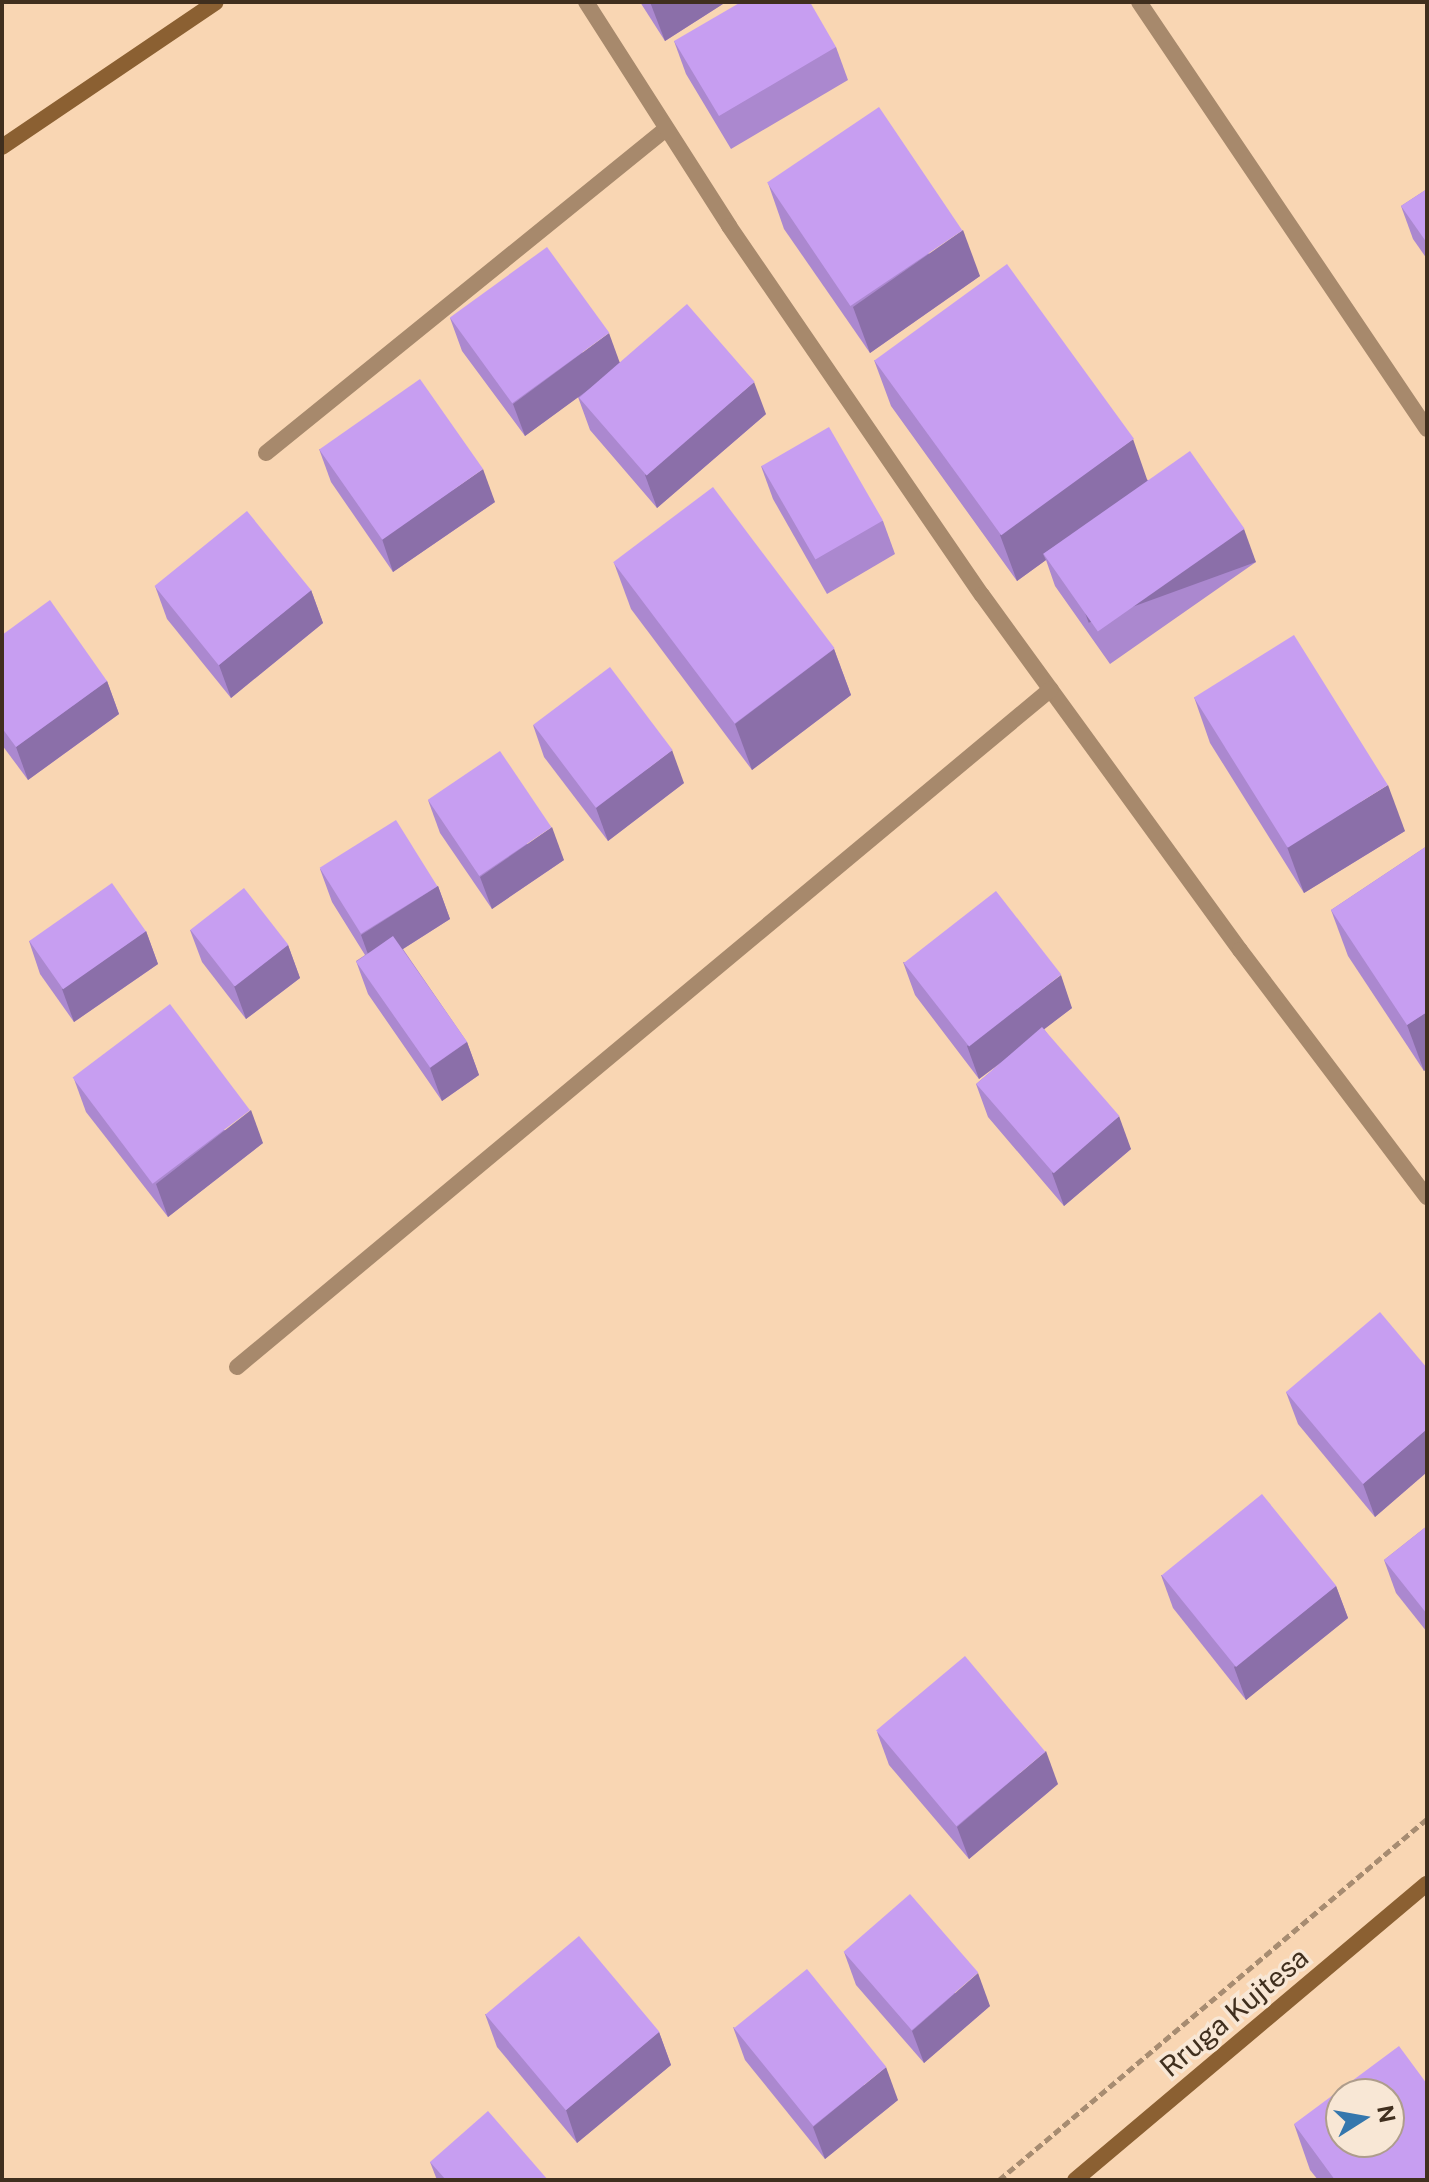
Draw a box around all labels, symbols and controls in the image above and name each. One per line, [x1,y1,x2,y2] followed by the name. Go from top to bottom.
[1153,1940,1315,2084] street label: Rruga Kujtesa
[1325,2078,1405,2158] north arrow
[1372,2103,1401,2125] text: N

